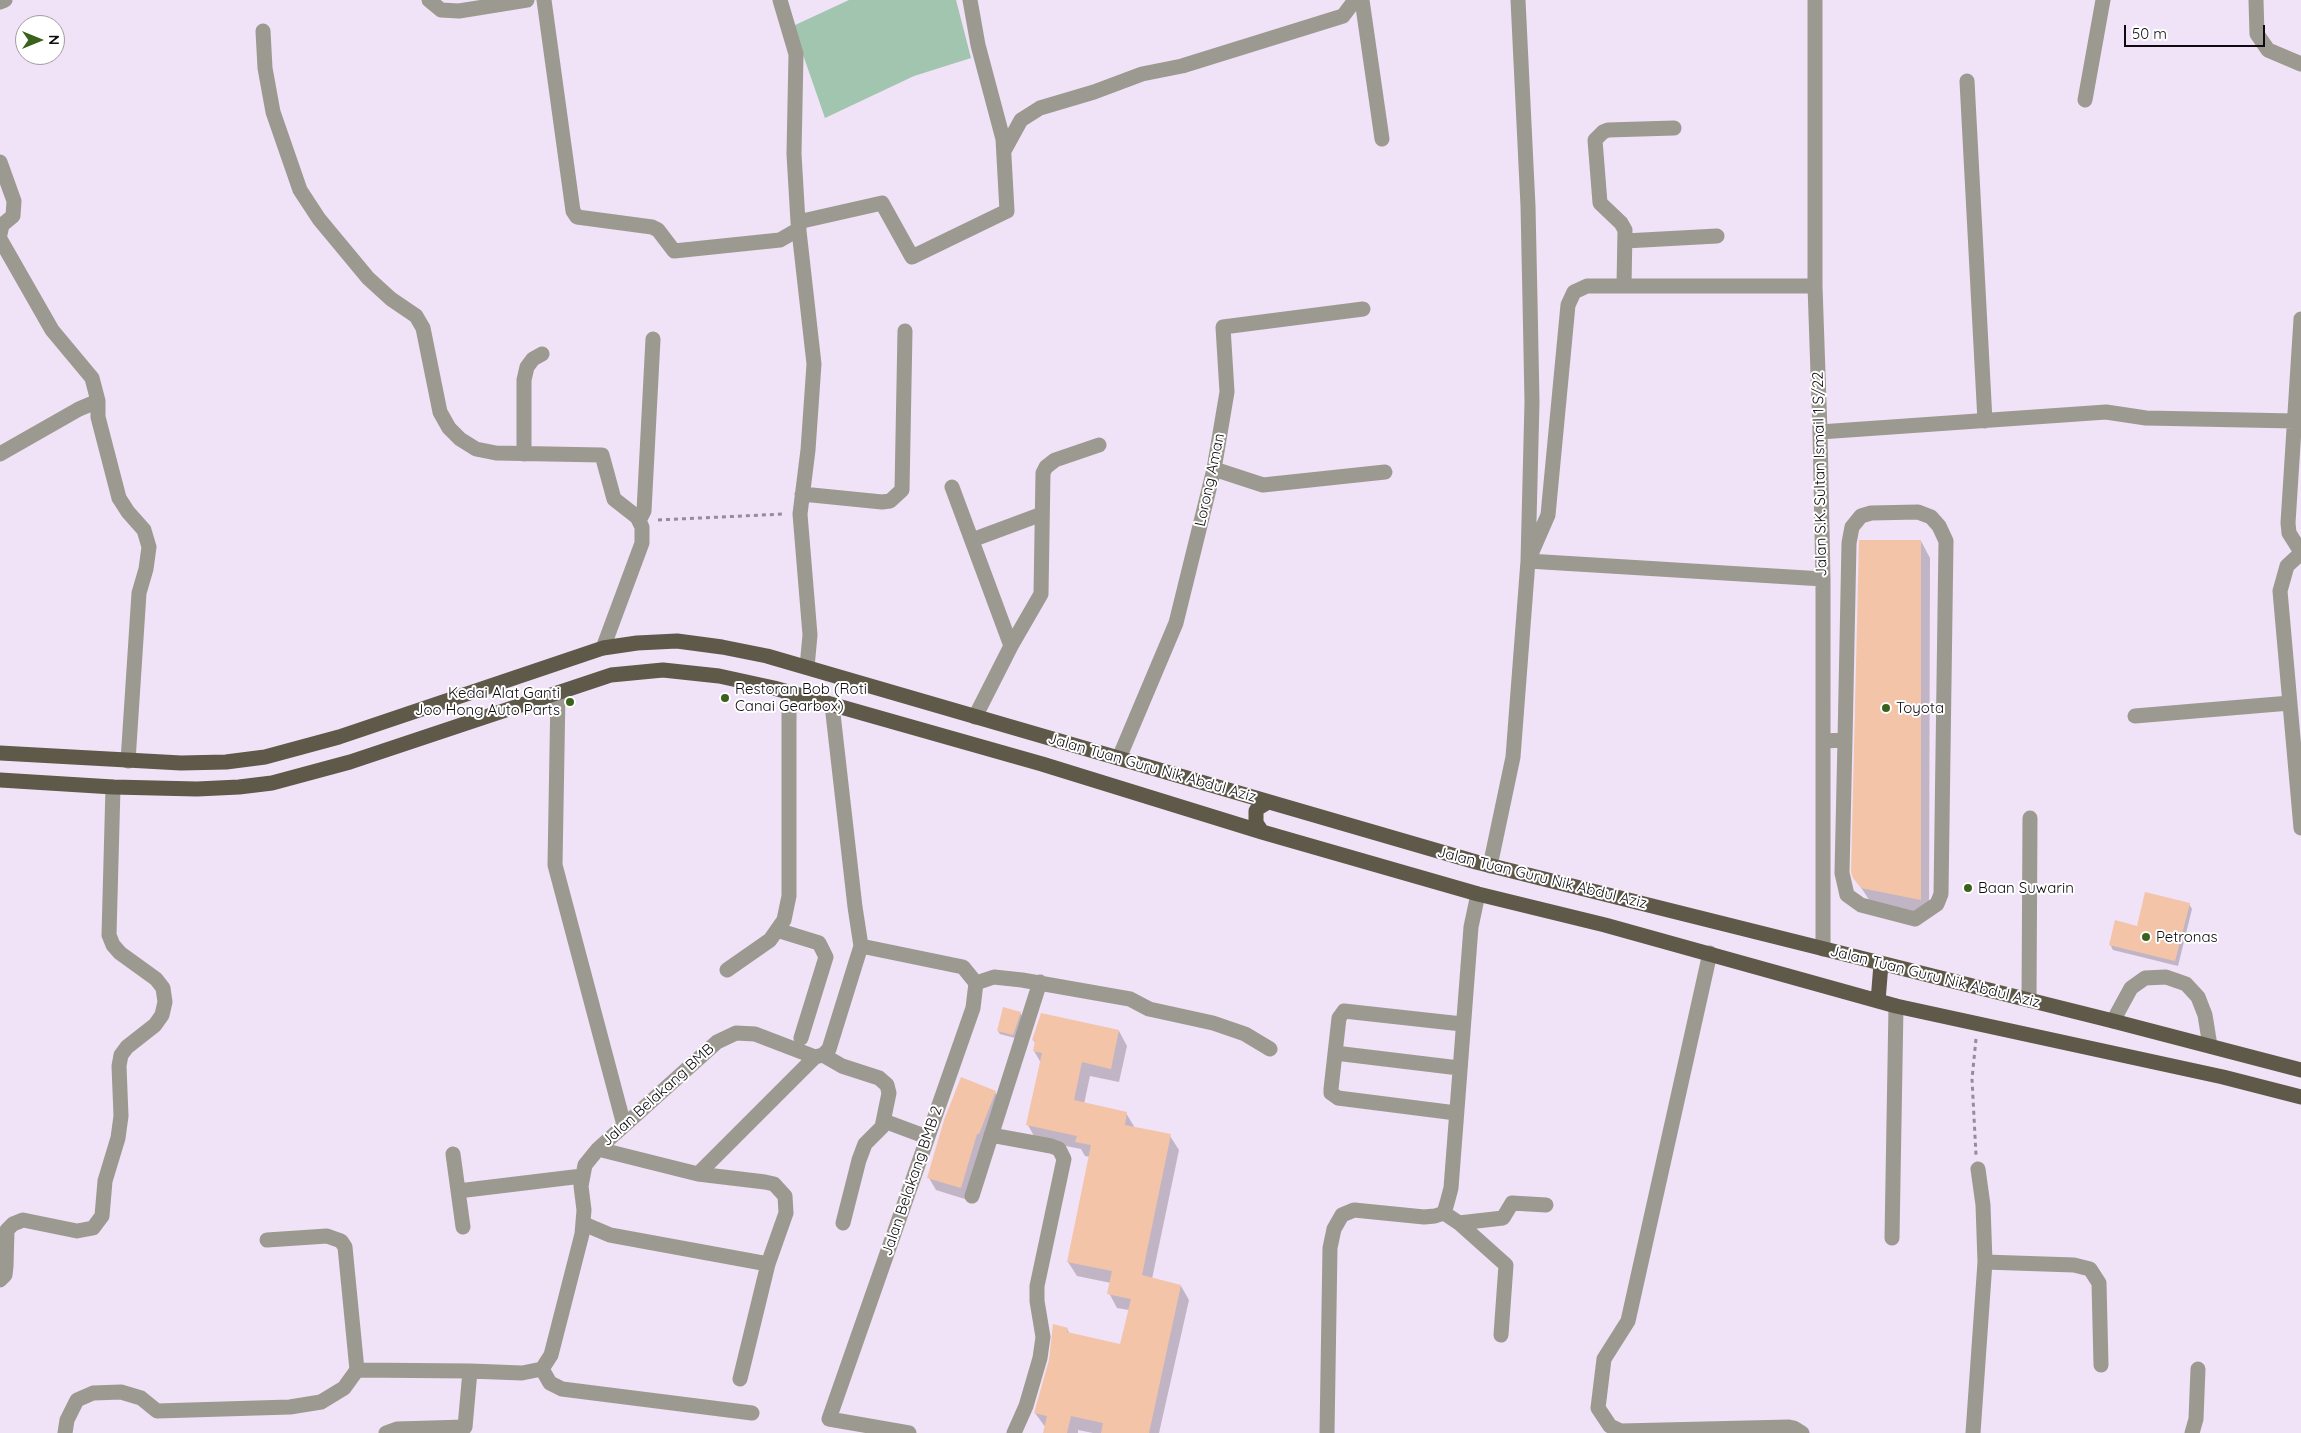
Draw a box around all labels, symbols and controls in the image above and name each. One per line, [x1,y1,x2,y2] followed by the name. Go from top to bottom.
[15,15,65,65] north arrow
[2126,15,2267,47] scale bar
[2132,24,2167,43] text: 50 m
[45,35,63,45] text: N
[1809,371,1831,577] street label: Jalan S.K. Sultan Ismail 1 S/22
[1191,432,1229,528] street label: Lorong Aman
[735,680,867,715] place label: Restoran Bob (Roti Canai Gearbox)
[415,684,560,719] place label: Kedai Alat Ganti Joo Hong Auto Parts
[719,692,731,704] marker: Restoran Bob (Roti Canai Gearbox)
[564,696,576,708] marker: Kedai Alat Ganti Joo Hong Auto Parts
[1896,699,1944,717] place label: Toyota
[1880,702,1892,714] marker: Toyota
[1046,730,1258,806] street label: Jalan Tuan Guru Nik Abdul Aziz
[1435,843,1649,913] street label: Jalan Tuan Guru Nik Abdul Aziz
[1978,879,2074,897] place label: Baan Suwarin
[1962,882,1974,894] marker: Baan Suwarin
[2156,928,2218,946] place label: Petronas
[2140,931,2152,943] marker: Petronas
[1828,942,2042,1012] street label: Jalan Tuan Guru Nik Abdul Aziz
[598,1040,718,1150] street label: Jalan Belakang BMB
[878,1104,946,1258] street label: Jalan Belakang BMB 2

